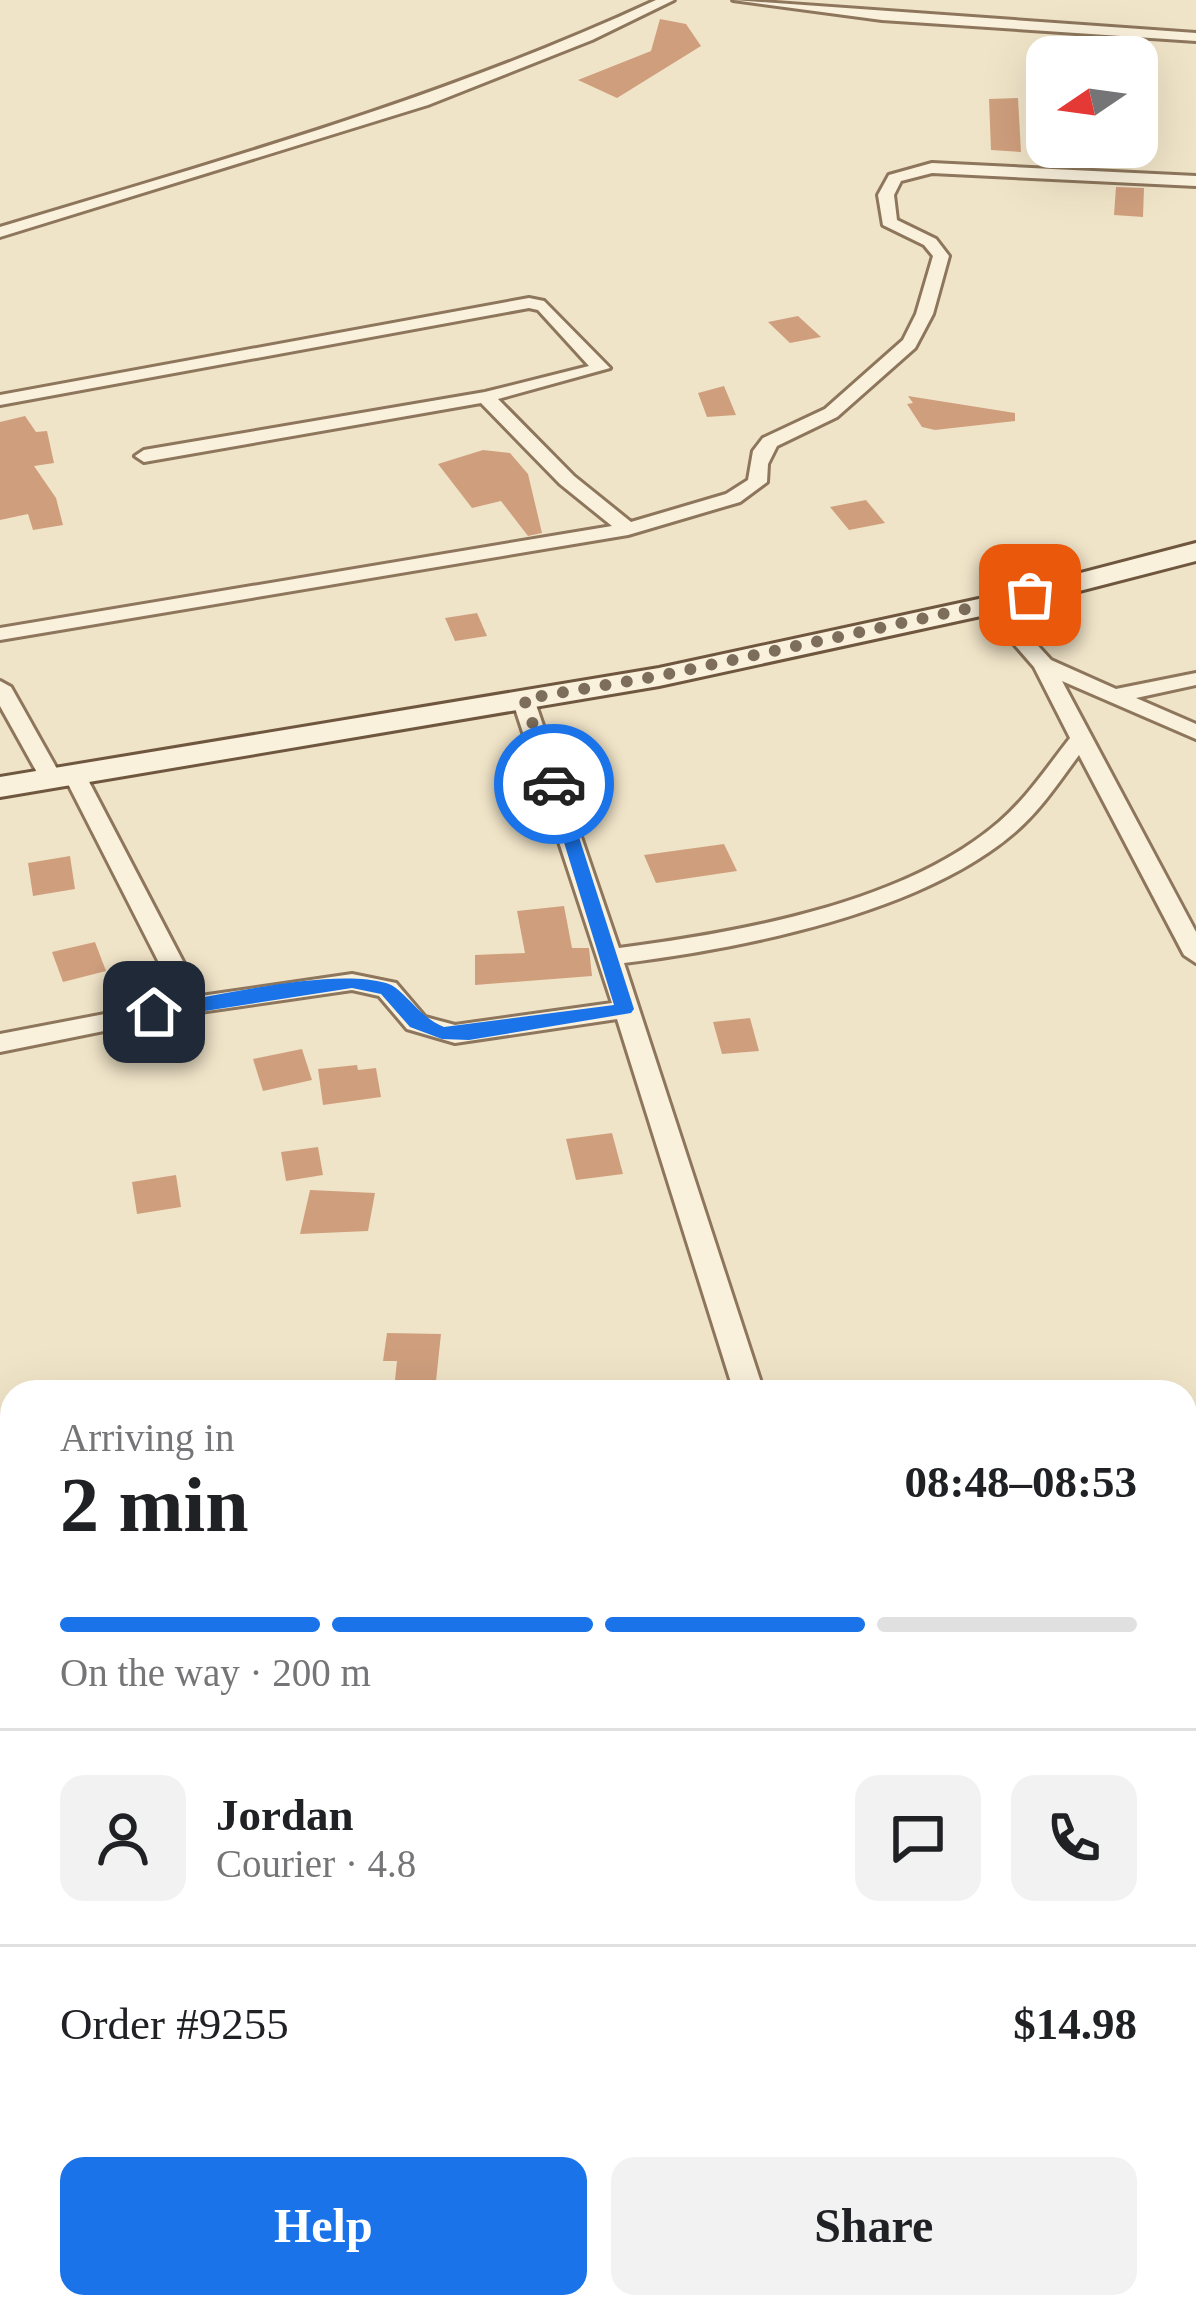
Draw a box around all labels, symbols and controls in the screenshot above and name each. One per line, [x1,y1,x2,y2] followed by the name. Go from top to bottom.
[1026,36,1158,168] north arrow
[1026,36,1158,168] map controls
[979,544,1081,646] pin
[997,562,1063,628] icon: bag
[494,724,614,844] courier
[521,751,587,817] icon: car
[103,961,205,1063] pin
[121,979,187,1045] icon: home
[60,1416,234,1459] text: Arriving in
[905,1457,1137,1507] text: 08:48–08:53
[60,1461,249,1548] text: 2 min
[60,1651,371,1694] text: On the way · 200 m
[60,1775,186,1901] button: person
[855,1775,981,1901] button: chat
[1011,1775,1137,1901] button: phone
[216,1790,354,1840] text: Jordan
[216,1842,416,1885] text: Courier · 4.8
[60,1999,289,2049] text: Order #9255
[1013,1999,1137,2049] text: $14.98
[60,2157,587,2295] button: Help
[611,2157,1137,2295] button: Share

